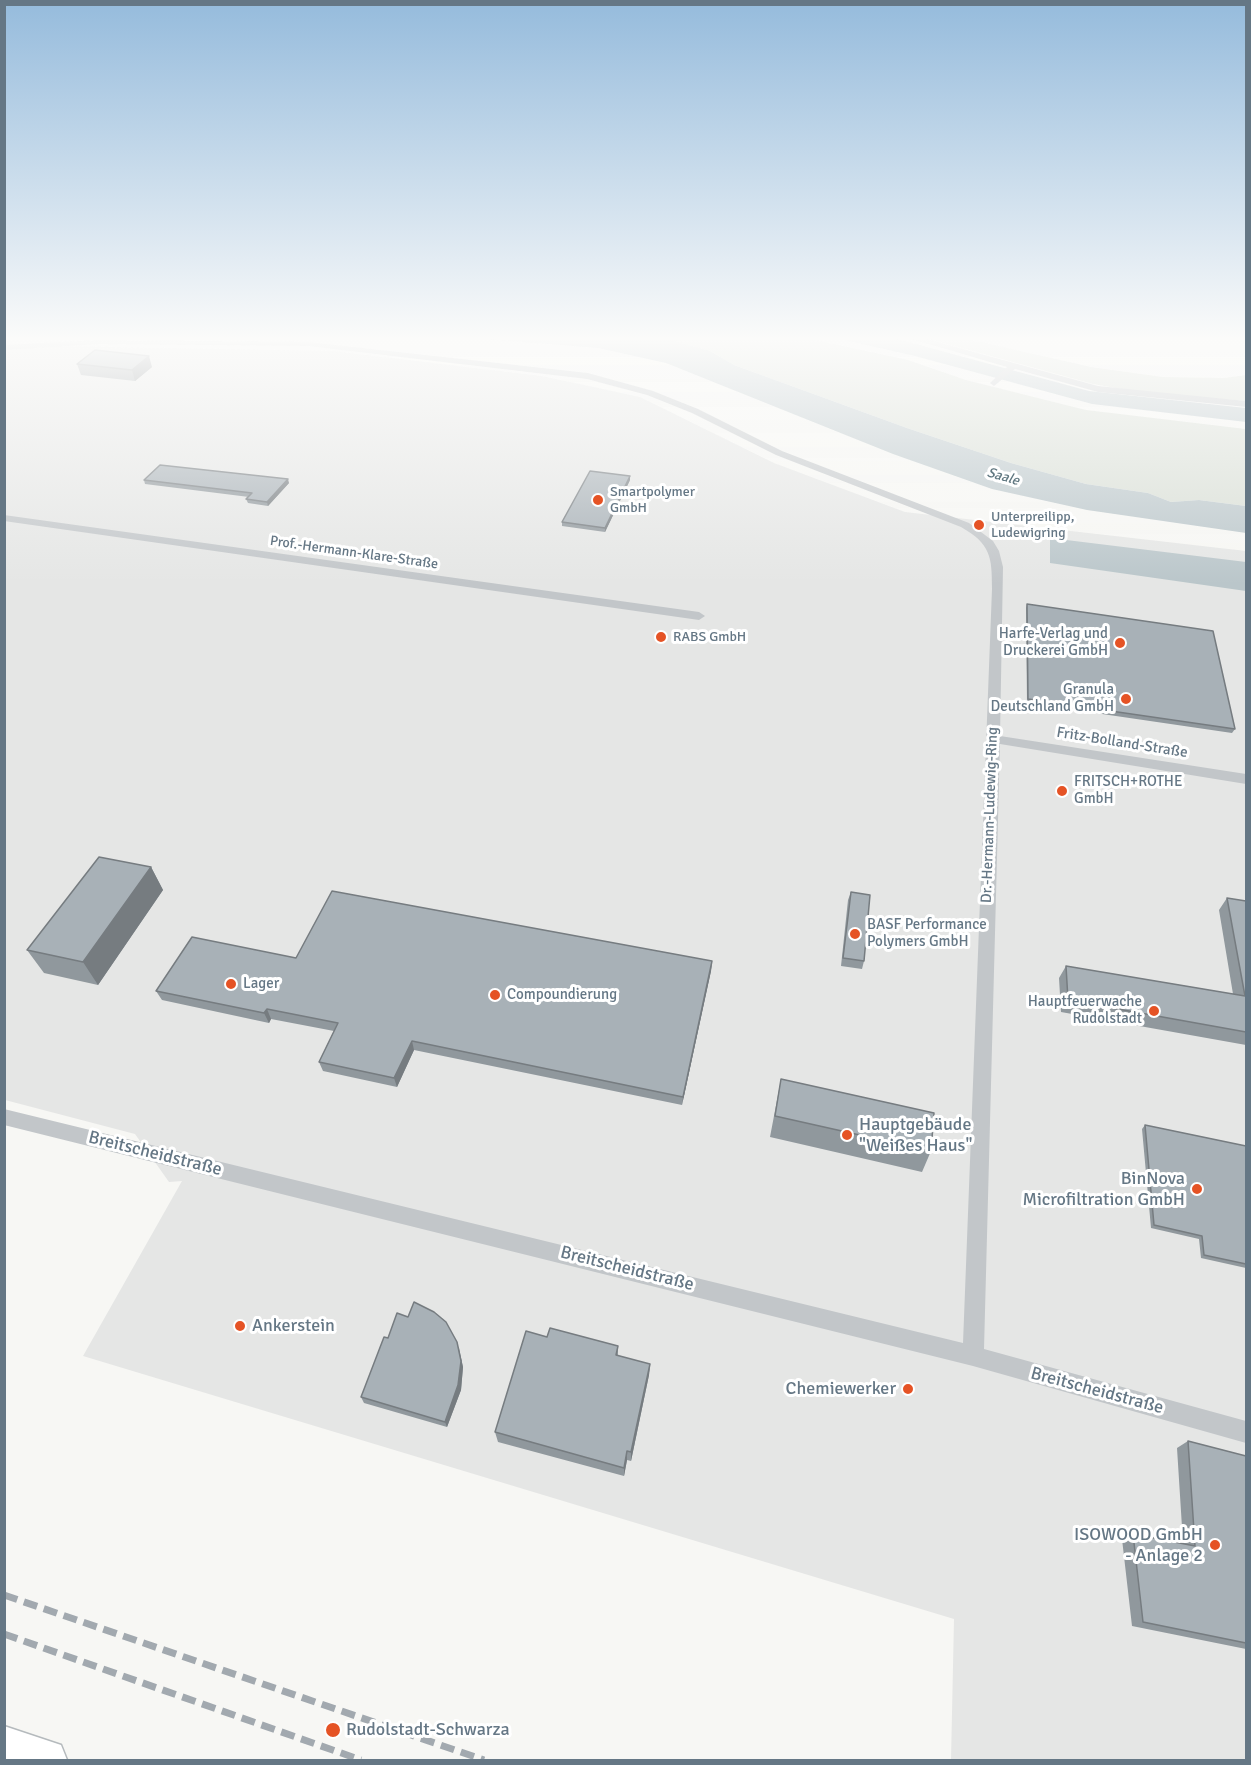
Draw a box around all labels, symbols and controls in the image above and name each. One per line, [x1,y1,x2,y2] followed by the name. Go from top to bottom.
[985,464,1021,490] water label: Saale
[610,484,695,516] place label: Smartpolymer GmbH
[591,493,605,507] marker: Smartpolymer GmbH
[991,509,1074,542] place label: Unterpreilipp, Ludewigring
[972,518,986,532] marker: Unterpreilipp, Ludewigring
[269,533,439,573] street label: Prof.-Hermann-Klare-Straße
[999,625,1108,660] place label: Harfe-Verlag und Druckerei GmbH
[673,629,746,645] place label: RABS GmbH
[654,630,668,644] marker: RABS GmbH
[1113,636,1127,650] marker: Harfe-Verlag und Druckerei GmbH
[990,681,1114,716] place label: Granula Deutschland GmbH
[1119,692,1133,706] marker: Granula Deutschland GmbH
[1055,724,1189,762] street label: Fritz-Bolland-Straße
[978,727,1002,903] street label: Dr.-Hermann-Ludewig-Ring
[1074,773,1182,808] place label: FRITSCH+ROTHE GmbH
[1055,784,1069,798] marker: FRITSCH+ROTHE GmbH
[867,916,987,951] place label: BASF Performance Polymers GmbH
[848,927,862,941] marker: BASF Performance Polymers GmbH
[243,975,279,993] place label: Lager
[224,977,238,991] marker: Lager
[507,986,617,1004] place label: Compoundierung
[488,988,502,1002] marker: Compoundierung
[1028,993,1142,1028] place label: Hauptfeuerwache Rudolstadt
[1147,1004,1161,1018] marker: Hauptfeuerwache Rudolstadt
[859,1114,972,1156] place label: Hauptgebäude "Weißes Haus"
[86,1127,224,1181] street label: Breitscheidstraße
[840,1128,854,1142] marker: Hauptgebäude "Weißes Haus"
[1022,1168,1185,1210] place label: BinNova Microfiltration GmbH
[1190,1182,1204,1196] marker: BinNova Microfiltration GmbH
[558,1242,696,1296] street label: Breitscheidstraße
[252,1315,335,1337] place label: Ankerstein
[233,1319,247,1333] marker: Ankerstein
[1028,1363,1166,1419] street label: Breitscheidstraße
[786,1378,896,1400] place label: Chemiewerker
[901,1382,915,1396] marker: Chemiewerker
[1074,1524,1203,1567] place label: ISOWOOD GmbH - Anlage 2
[1208,1538,1222,1552] marker: ISOWOOD GmbH - Anlage 2
[346,1719,510,1741] place label: Rudolstadt-Schwarza
[324,1721,342,1739] marker: Rudolstadt-Schwarza

